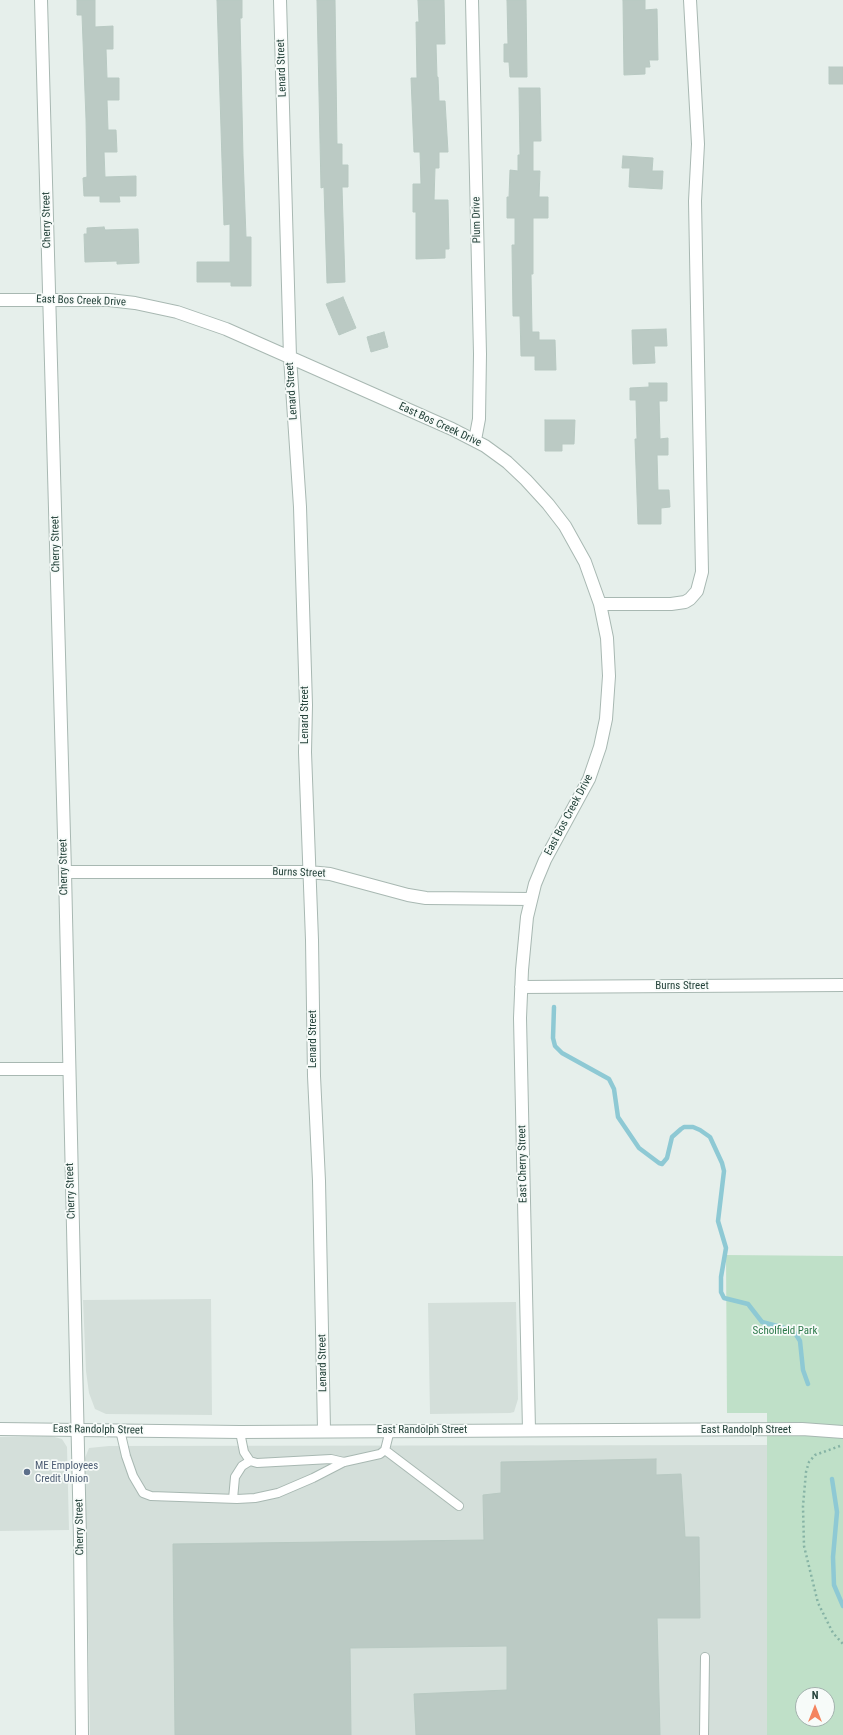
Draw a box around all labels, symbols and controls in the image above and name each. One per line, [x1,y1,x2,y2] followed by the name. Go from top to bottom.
[274,39,290,97] street label: Lenard Street
[40,192,54,248] street label: Cherry Street
[470,197,484,243] street label: Plum Drive
[36,293,126,309] street label: East Bos Creek Drive
[283,362,301,420] street label: Lenard Street
[397,400,483,450] street label: East Bos Creek Drive
[49,516,63,572] street label: Cherry Street
[298,686,312,744] street label: Lenard Street
[542,772,596,858] street label: East Bos Creek Drive
[57,839,71,895] street label: Cherry Street
[272,865,326,881] street label: Burns Street
[655,979,709,993] street label: Burns Street
[306,1010,320,1068] street label: Lenard Street
[516,1125,530,1203] street label: East Cherry Street
[63,1163,79,1219] street label: Cherry Street
[753,1324,817,1338] park label: Scholfield Park
[316,1334,330,1392] street label: Lenard Street
[53,1423,143,1437] street label: East Randolph Street
[377,1423,467,1437] street label: East Randolph Street
[701,1423,791,1437] street label: East Randolph Street
[35,1459,98,1485] place label: ME Employees Credit Union
[22,1467,32,1477] marker: ME Employees Credit Union
[73,1499,87,1555] street label: Cherry Street
[795,1687,835,1727] north arrow
[812,1689,818,1702] text: N

